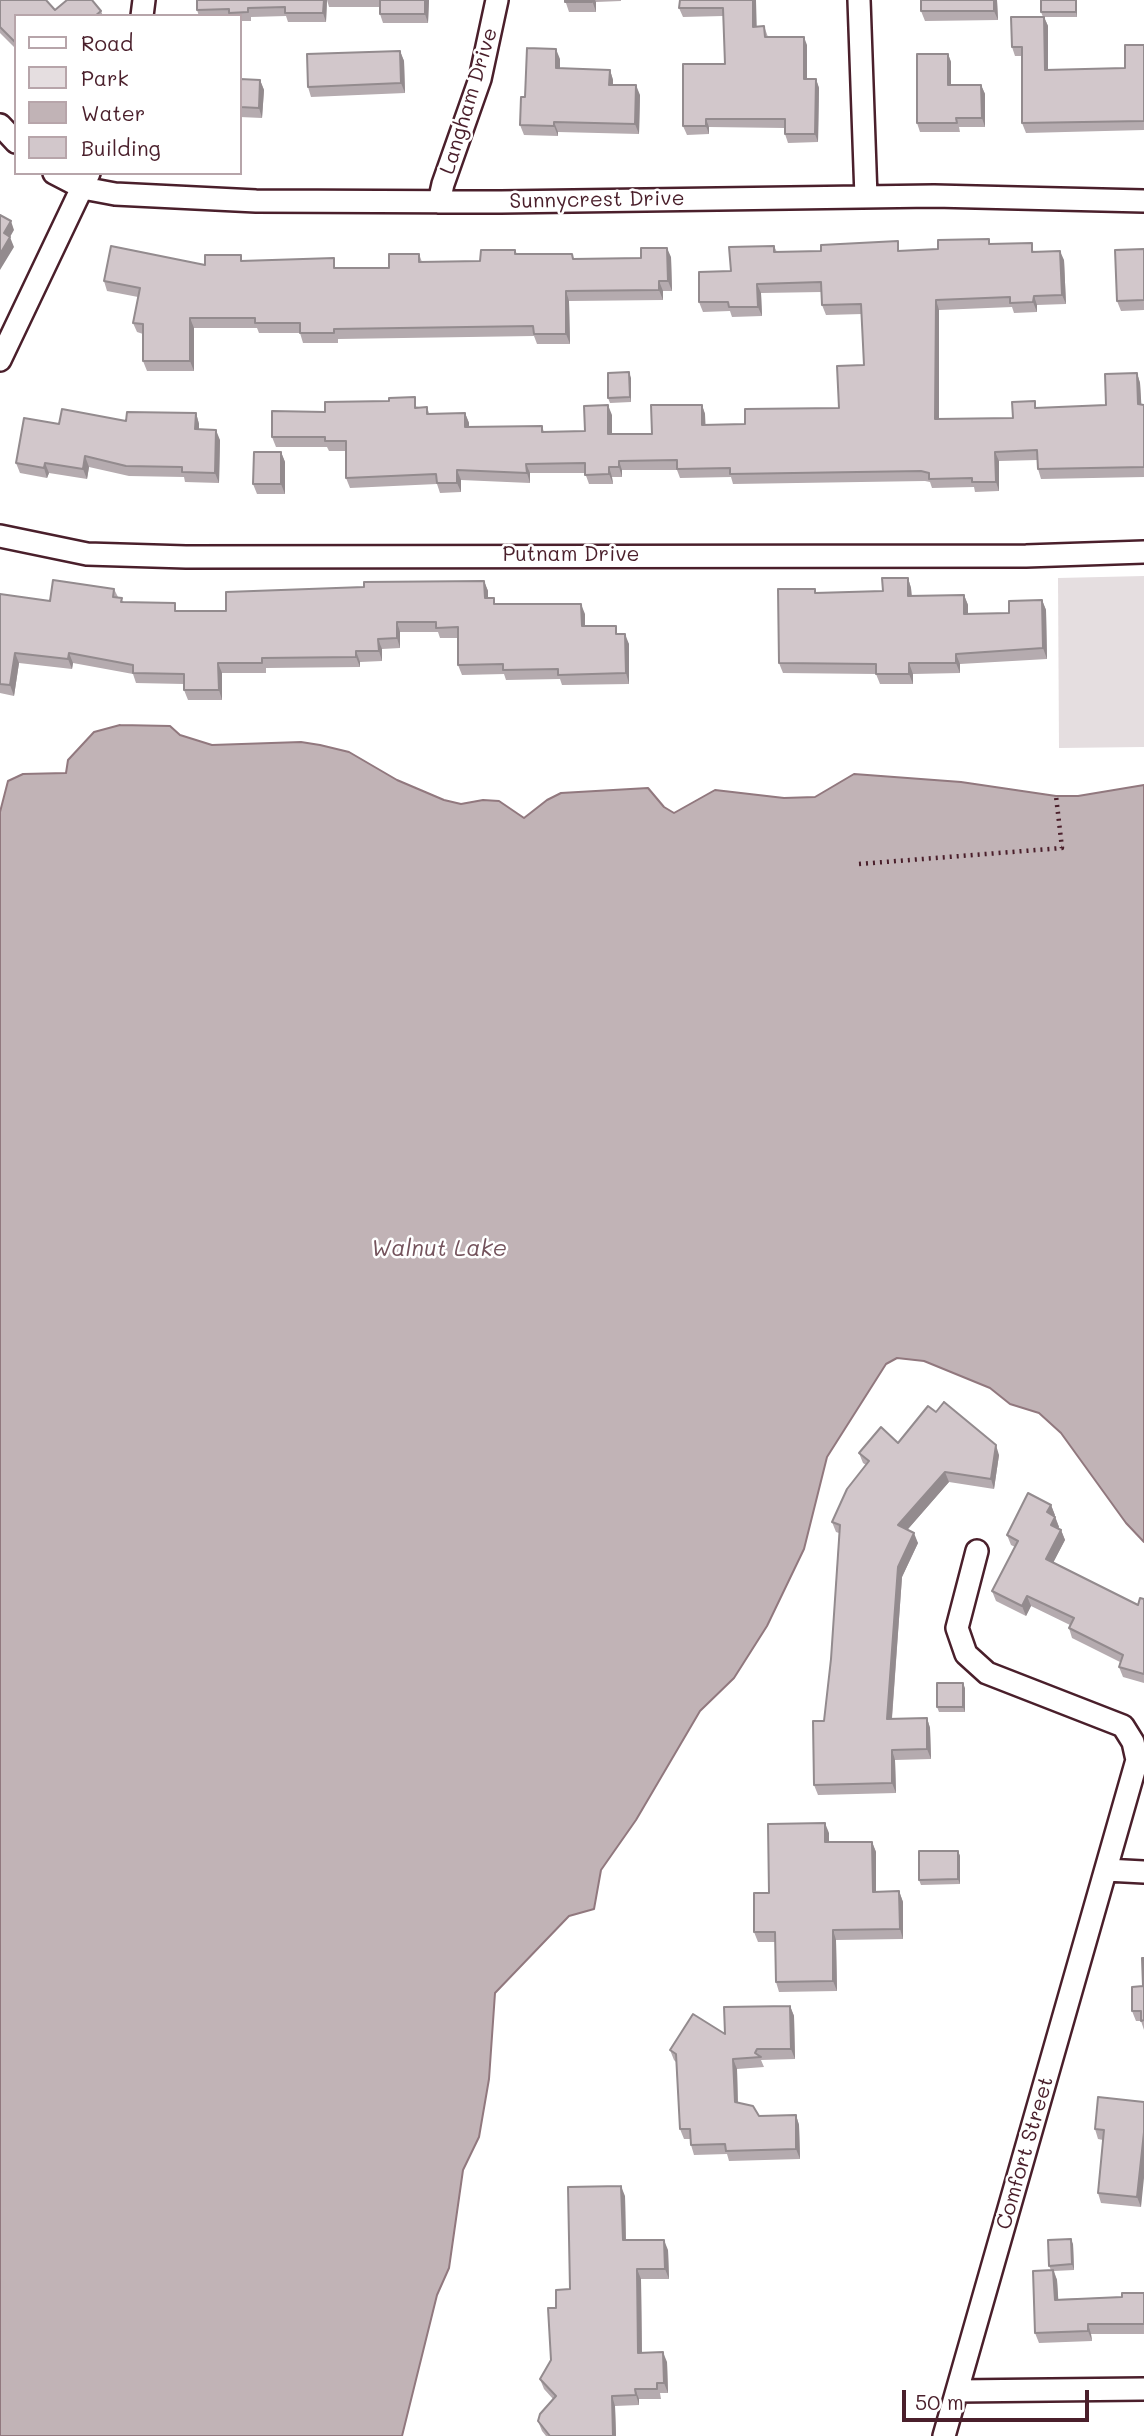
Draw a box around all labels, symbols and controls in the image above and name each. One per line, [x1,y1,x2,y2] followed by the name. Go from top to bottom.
[14,14,242,175] legend
[435,25,503,177] street label: Langham Drive
[81,29,133,56] text: Road
[81,64,129,91] text: Park
[81,99,145,126] text: Water
[81,134,161,161] text: Building
[509,186,685,214] street label: Sunnycrest Drive
[502,542,640,568] street label: Putnam Drive
[371,1235,507,1263] water label: Walnut Lake
[991,2074,1059,2232] street label: Comfort Street
[906,2376,1093,2420] scale bar
[915,2388,964,2415] text: 50 m

